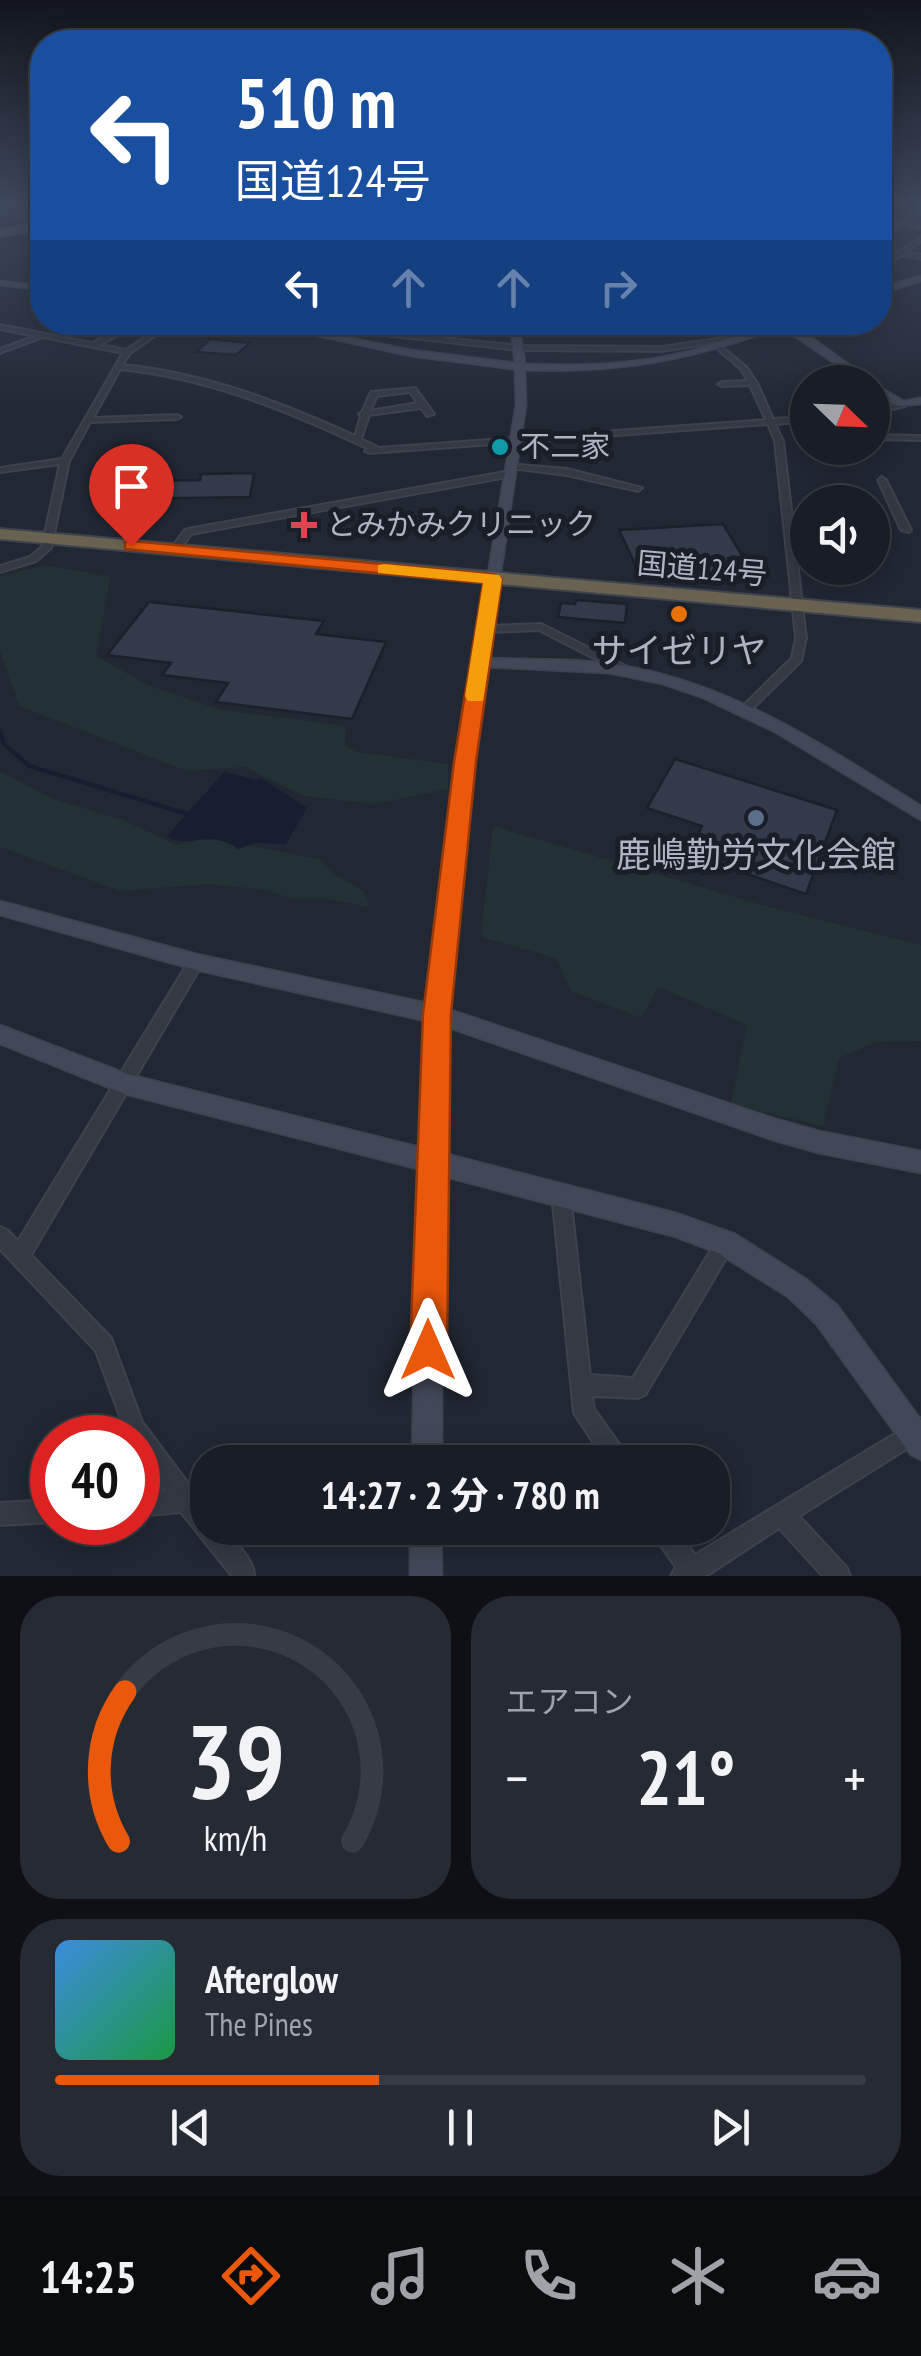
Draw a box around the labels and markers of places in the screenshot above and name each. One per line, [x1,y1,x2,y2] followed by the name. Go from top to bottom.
[520,426,610,465] place label: 不二家
[489,436,511,458] marker: 不二家
[89,444,174,547] pin
[326,504,596,543] place label: とみかみクリニック
[291,512,317,538] marker: とみかみクリニック
[668,603,690,625] marker: サイゼリヤ
[591,627,767,673] place label: サイゼリヤ
[745,807,767,829] marker: 鹿嶋勤労文化会館
[616,831,896,877] place label: 鹿嶋勤労文化会館

